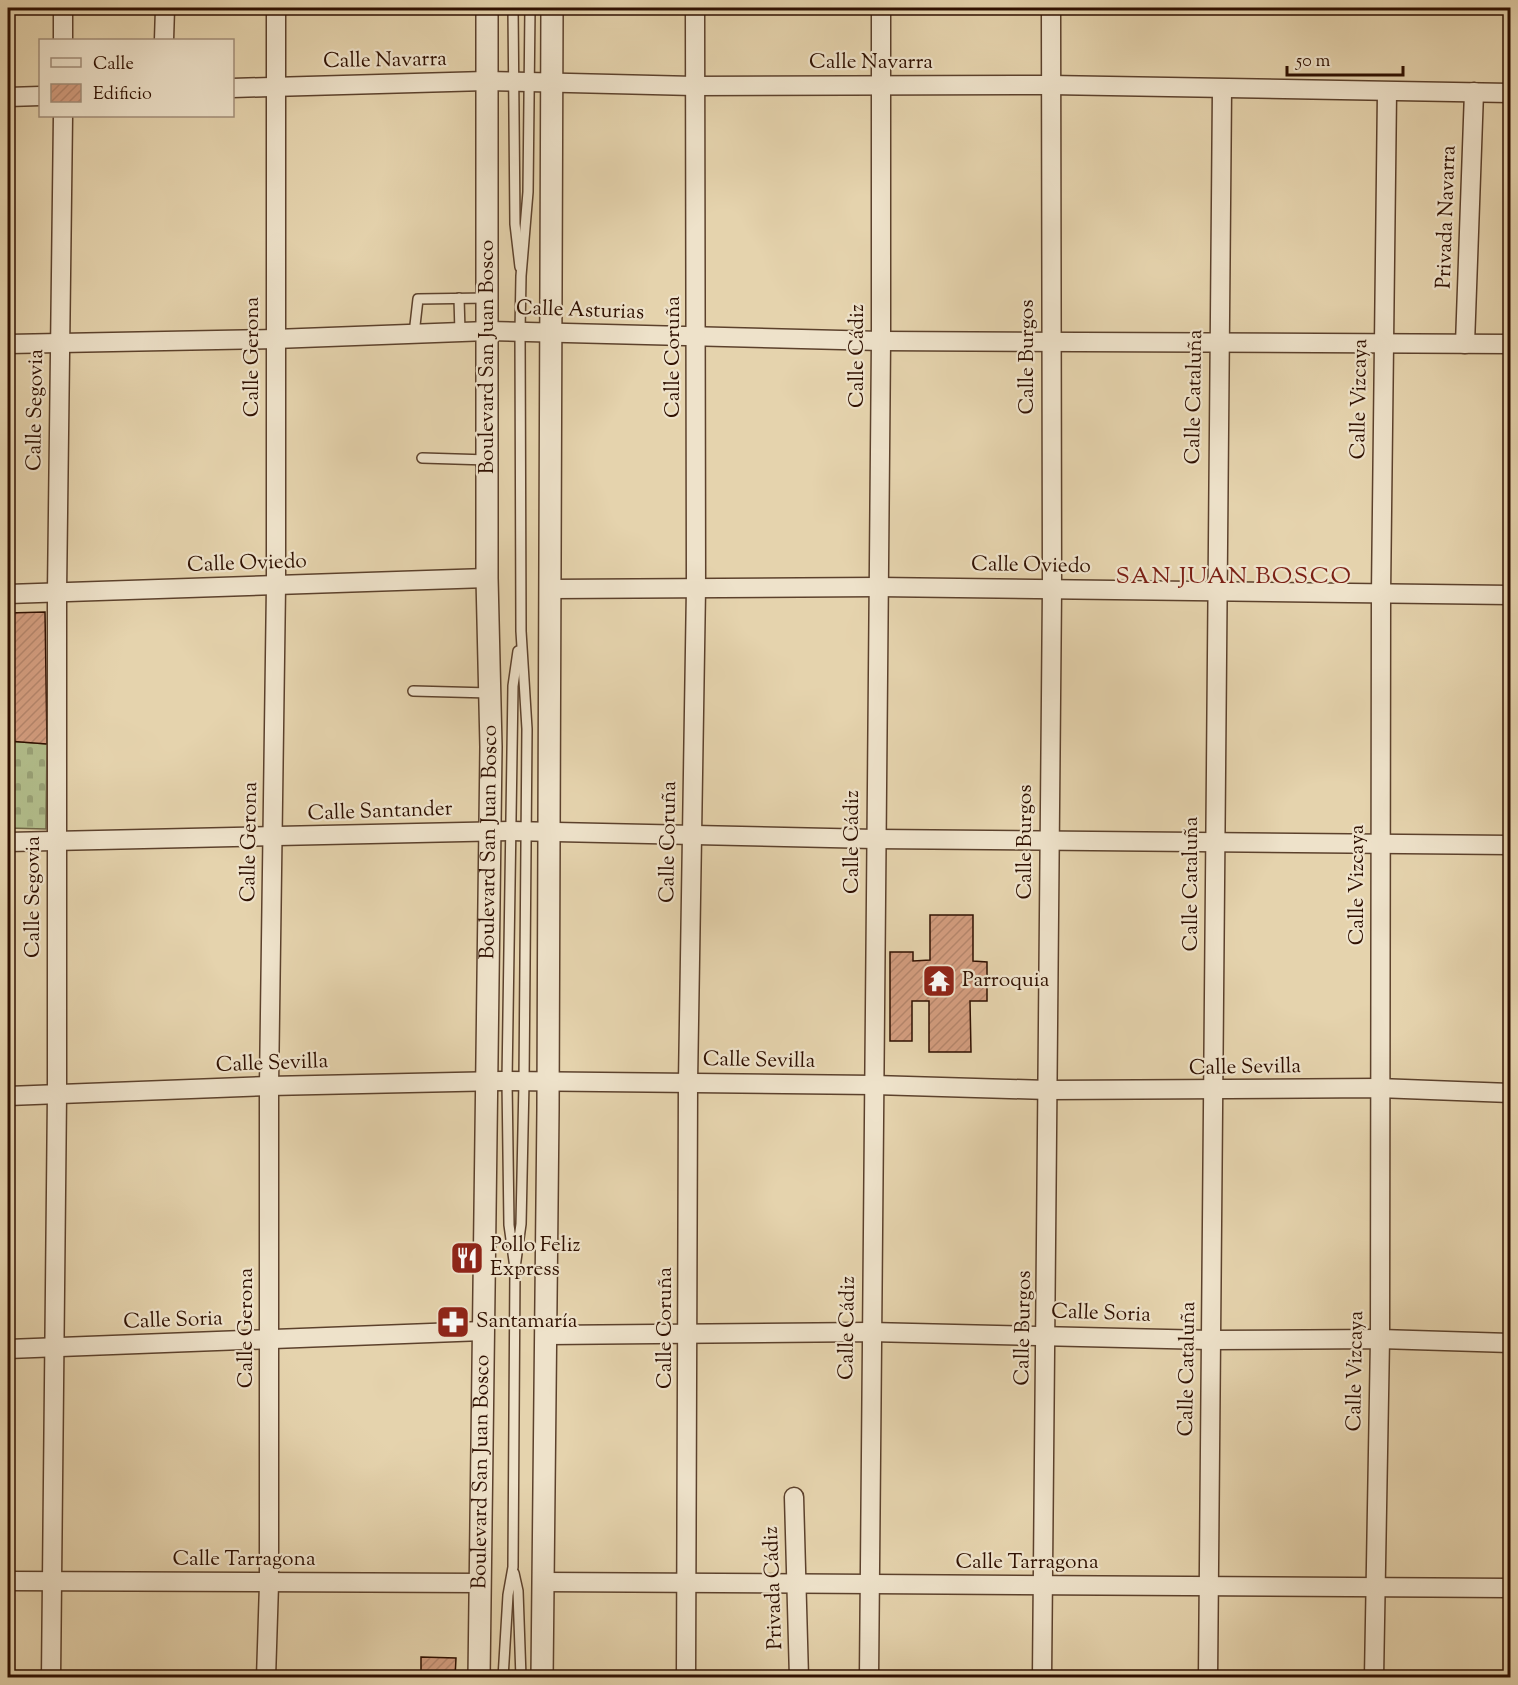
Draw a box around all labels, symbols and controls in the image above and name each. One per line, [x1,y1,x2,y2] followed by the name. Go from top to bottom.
[39,39,234,117] legend
[1287,39,1402,77] scale bar
[323,45,448,77] street label: Calle Navarra
[809,48,933,78] street label: Calle Navarra
[1295,49,1331,75] text: 50 m
[93,52,134,78] text: Calle
[93,82,152,108] text: Edificio
[1430,144,1465,289] street label: Privada Navarra
[473,240,503,474] street label: Boulevard San Juan Bosco
[515,294,645,328] street label: Calle Asturias
[238,296,268,417] street label: Calle Gerona
[659,296,689,418] street label: Calle Coruña
[1013,299,1043,415] street label: Calle Burgos
[843,304,873,408] street label: Calle Cádiz
[1179,329,1211,465] street label: Calle Cataluña
[1344,338,1376,460] street label: Calle Vizcaya
[20,348,52,471] street label: Calle Segovia
[187,547,307,581] street label: Calle Oviedo
[971,550,1091,582] street label: Calle Oviedo
[1116,560,1352,594] district label: SAN JUAN BOSCO
[473,724,506,960] street label: Boulevard San Juan Bosco
[653,780,685,903] street label: Calle Coruña
[234,781,266,903] street label: Calle Gerona
[1011,784,1041,900] street label: Calle Burgos
[838,790,868,894] street label: Calle Cádiz
[307,794,453,830] street label: Calle Santander
[1177,816,1207,951] street label: Calle Cataluña
[1343,824,1373,945] street label: Calle Vizcaya
[19,836,49,958] street label: Calle Segovia
[921,963,957,999] temple icon: Parroquia
[962,966,1050,996] place label: Parroquia
[703,1045,816,1077] street label: Calle Sevilla
[215,1047,329,1081] street label: Calle Sevilla
[1189,1052,1302,1084] street label: Calle Sevilla
[490,1231,581,1285] place label: Pollo Feliz Express
[449,1240,485,1276] restaurant icon: Pollo Feliz Express
[232,1267,262,1388] street label: Calle Gerona
[651,1267,681,1389] street label: Calle Coruña
[1008,1270,1040,1386] street label: Calle Burgos
[832,1276,864,1380] street label: Calle Cádiz
[1051,1297,1152,1331] street label: Calle Soria
[1172,1301,1204,1437] street label: Calle Cataluña
[123,1304,224,1338] street label: Calle Soria
[435,1304,471,1340] pharmacy icon: Santamaría
[476,1307,578,1337] place label: Santamaría
[1340,1310,1372,1432] street label: Calle Vizcaya
[465,1355,498,1589] street label: Boulevard San Juan Bosco
[757,1526,791,1650] street label: Privada Cádiz
[172,1545,316,1575] street label: Calle Tarragona
[955,1548,1099,1578] street label: Calle Tarragona

